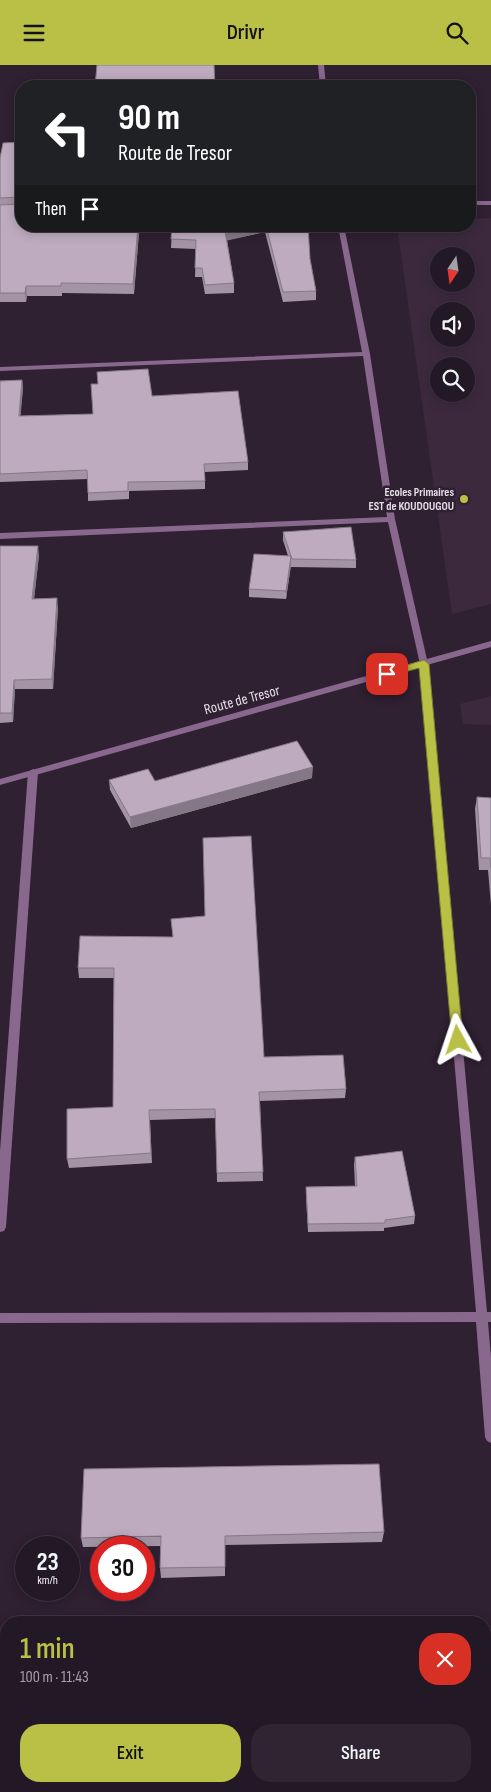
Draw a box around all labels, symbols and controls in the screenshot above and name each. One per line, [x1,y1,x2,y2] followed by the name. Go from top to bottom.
[20,19,48,47] icon: menu
[227,19,264,46] text: Drivr
[443,19,471,47] icon: search
[118,97,180,140] text: 90 m
[35,100,100,165] icon: left
[118,140,232,167] text: Route de Tresor
[76,195,104,223] icon: arrive
[35,198,66,221] text: Then
[430,247,475,293] north arrow
[430,247,475,402] map controls
[430,302,475,347] button: sound
[430,357,475,402] button: search
[369,485,454,514] place label: Ecoles Primaires EST de KOUDOUGOU
[458,493,470,505] marker: Ecoles Primaires EST de KOUDOUGOU
[366,653,408,695] pin
[373,660,401,688] icon: arrive
[202,681,283,719] street label: Route de Tresor
[431,1013,483,1065] position arrow
[90,1536,155,1601] speed limit sign: 30
[36,1547,59,1578] text: 23
[37,1573,58,1588] text: km/h
[20,1631,75,1667] text: 1 min
[419,1633,471,1685] button: close
[20,1668,89,1687] text: 100 m · 11:43
[20,1724,241,1782] button: Exit
[251,1724,471,1782] button: Share

